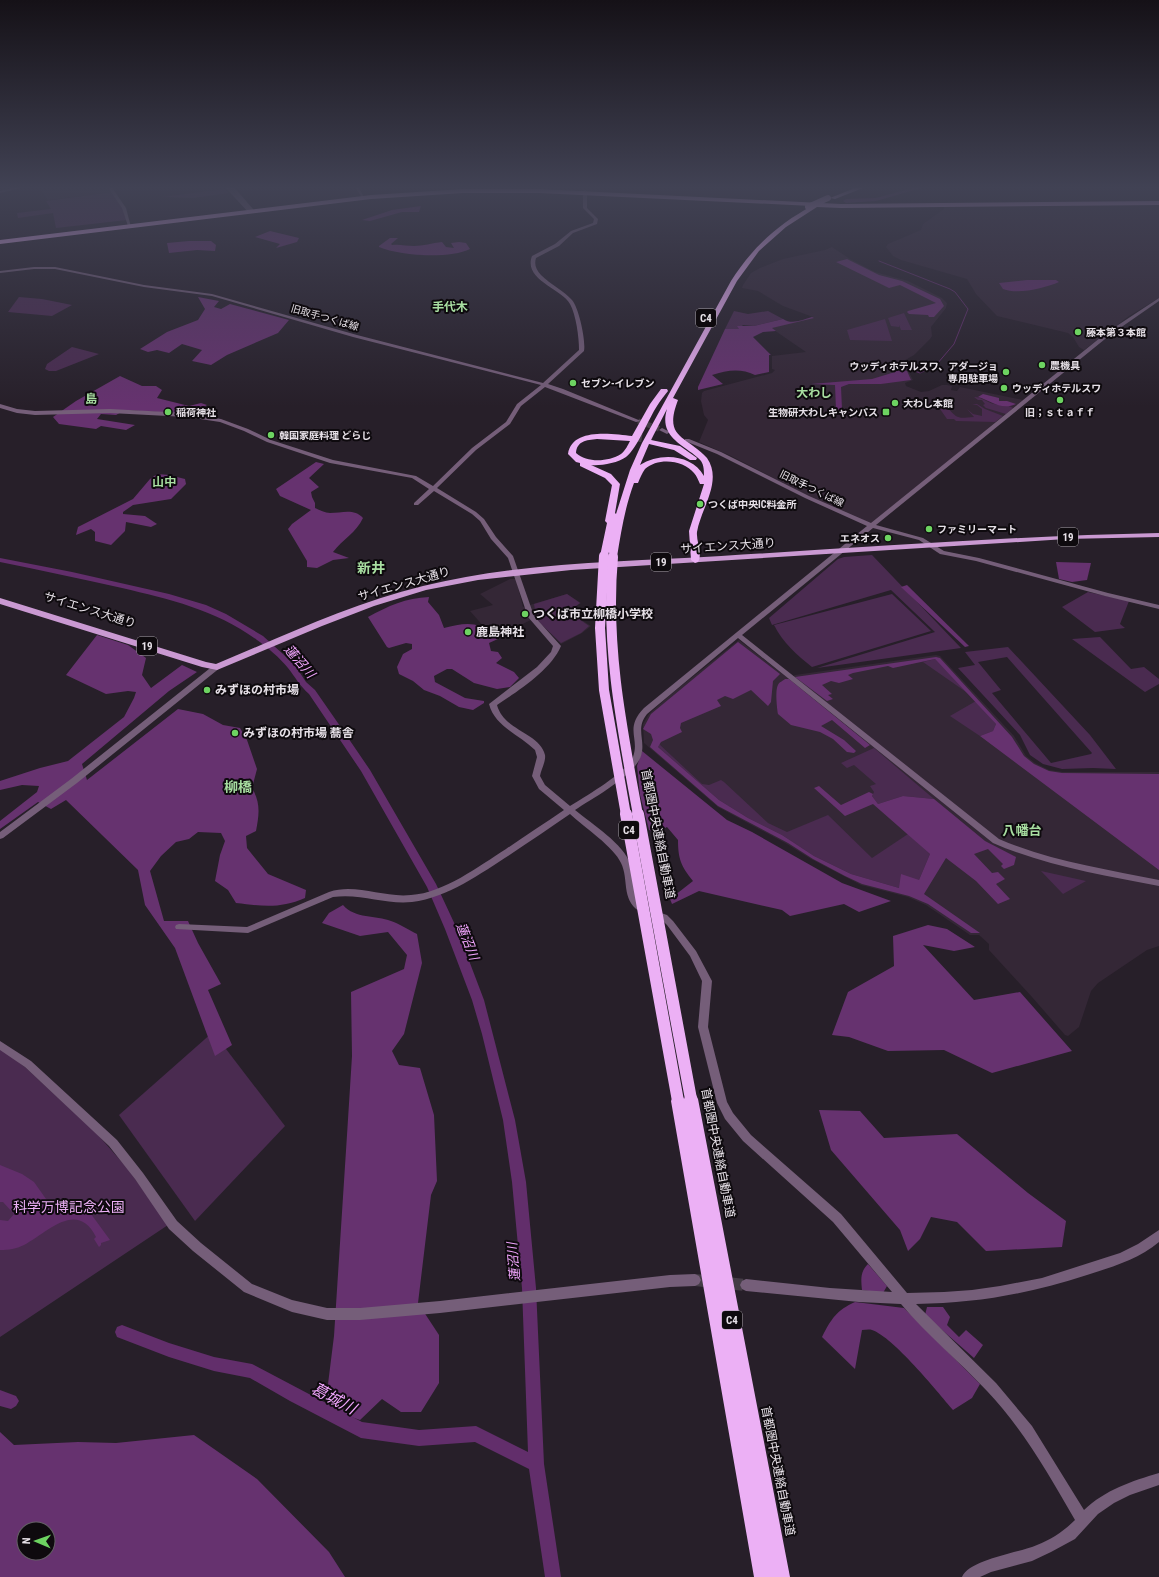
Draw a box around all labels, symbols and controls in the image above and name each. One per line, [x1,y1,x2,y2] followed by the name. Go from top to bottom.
[432,300,468,314] district label: 手代木
[290,303,360,332] street label: 旧取手つくば線
[696,309,716,327] road number: C4
[1073,327,1083,337] marker: 藤本第３本館
[1086,327,1146,338] place label: 藤本第３本館
[1037,360,1047,370] marker: 農機具
[1050,360,1080,371] place label: 農機具
[850,361,998,384] place label: ウッディホテルスワ、アダージョ 専用駐車場
[1001,367,1011,377] marker: ウッディホテルスワ、アダージョ 専用駐車場
[568,378,578,388] marker: セブン-イレブン
[581,378,655,389] place label: セブン-イレブン
[999,383,1009,393] marker: ウッディホテルスワ
[1012,383,1101,394] place label: ウッディホテルスワ
[796,386,832,400] district label: 大わし
[85,392,97,406] district label: 島
[1055,395,1065,405] marker: 旧；ｓｔａｆｆ
[890,398,900,408] marker: 大わし本館
[903,398,953,409] place label: 大わし本館
[163,407,173,417] marker: 稲荷神社
[176,407,217,418] place label: 稲荷神社
[768,407,878,418] place label: 生物研大わしキャンパス
[881,407,891,417] marker: 生物研大わしキャンパス
[1025,407,1095,418] place label: 旧；ｓｔａｆｆ
[266,430,276,440] marker: 韓国家庭料理 どらじ
[279,430,371,441] place label: 韓国家庭料理 どらじ
[778,468,846,509] street label: 旧取手つくば線
[152,475,176,489] district label: 山中
[695,499,705,509] marker: つくば中央IC料金所
[708,499,796,510] place label: つくば中央IC料金所
[924,524,934,534] marker: ファミリーマート
[937,524,1017,535] place label: ファミリーマート
[1058,528,1078,546] road number: 19
[840,533,880,544] place label: エネオス
[883,533,893,543] marker: エネオス
[680,536,776,556] street label: サイエンス大通り
[651,553,671,571] road number: 19
[357,560,385,576] district label: 新井
[356,564,452,604] street label: サイエンス大通り
[42,589,138,631] street label: サイエンス大通り
[533,607,653,621] place label: つくば市立柳橋小学校
[520,609,530,619] marker: つくば市立柳橋小学校
[476,625,524,639] place label: 鹿島神社
[463,627,473,637] marker: 鹿島神社
[137,637,157,655] road number: 19
[281,642,319,682] water label: 蓮沼川
[215,683,299,697] place label: みずほの村市場
[202,685,212,695] marker: みずほの村市場
[243,726,354,740] place label: みずほの村市場 蕎舎
[230,728,240,738] marker: みずほの村市場 蕎舎
[639,768,677,900] street label: 首都圏中央連絡自動車道
[224,779,252,795] district label: 柳橋
[619,821,639,839] road number: C4
[1002,823,1042,838] district label: 八幡台
[453,920,483,964] water label: 蓮沼川
[699,1087,737,1219] street label: 首都圏中央連絡自動車道
[13,1199,125,1215] park label: 科学万博記念公園
[504,1240,523,1282] water label: 蓮沼川
[722,1311,742,1329] road number: C4
[308,1379,361,1419] water label: 葛城川
[759,1405,797,1537] street label: 首都圏中央連絡自動車道
[16,1521,56,1561] north arrow
[20,1537,33,1544] text: N

